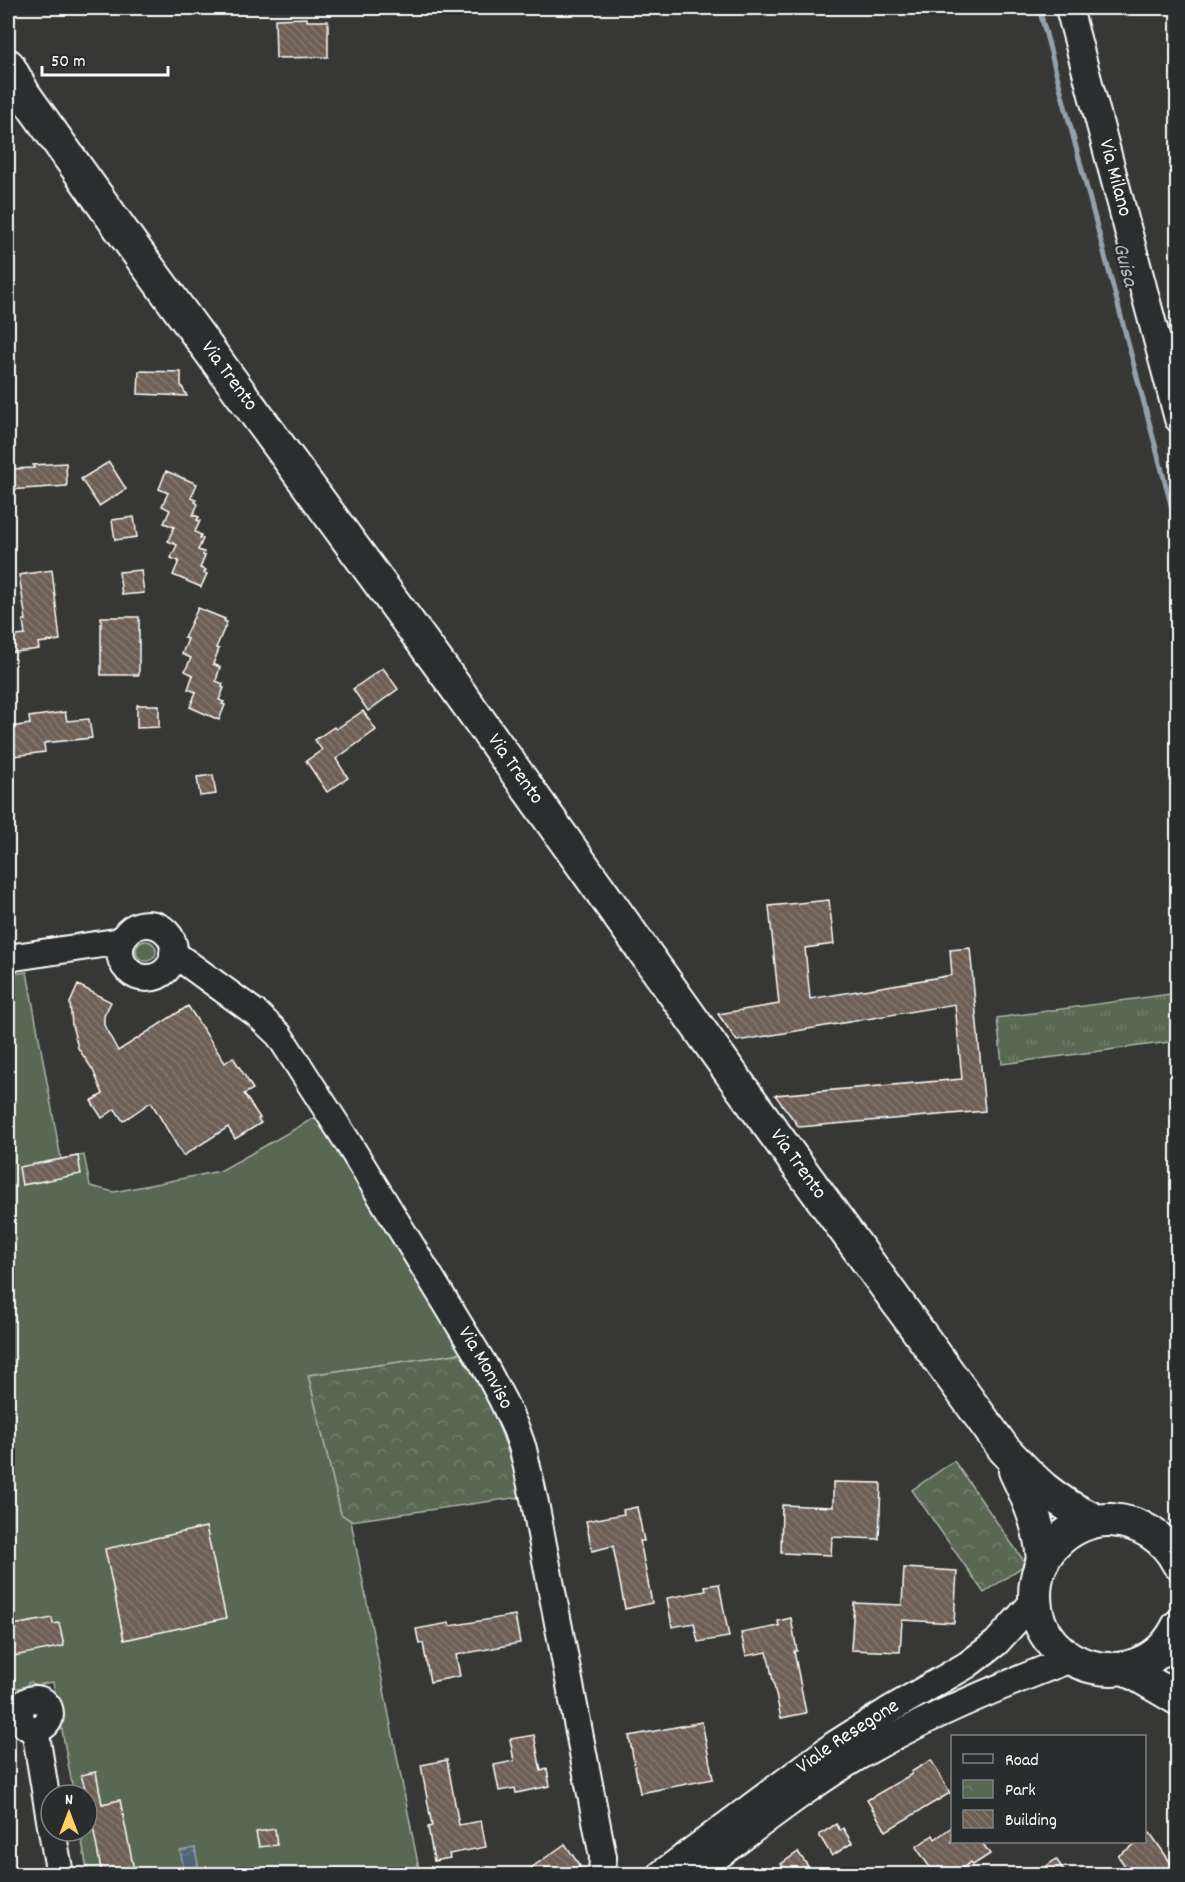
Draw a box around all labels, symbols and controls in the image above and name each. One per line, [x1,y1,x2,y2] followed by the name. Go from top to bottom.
[42,39,168,77] scale bar
[51,50,86,75] text: 50 m
[1090,136,1139,220] street label: Via Milano
[1103,240,1145,292] water label: Guisa
[192,335,264,418] street label: Via Trento
[479,728,550,811] street label: Via Trento
[761,1123,833,1206] street label: Via Trento
[449,1321,520,1415] street label: Via Monviso
[791,1692,905,1783] street label: Viale Resegone
[951,1735,1146,1843] legend
[1005,1749,1039,1774] text: Road
[1005,1779,1036,1804] text: Park
[39,1783,99,1843] north arrow
[65,1789,73,1812] text: N
[1005,1809,1057,1834] text: Building

